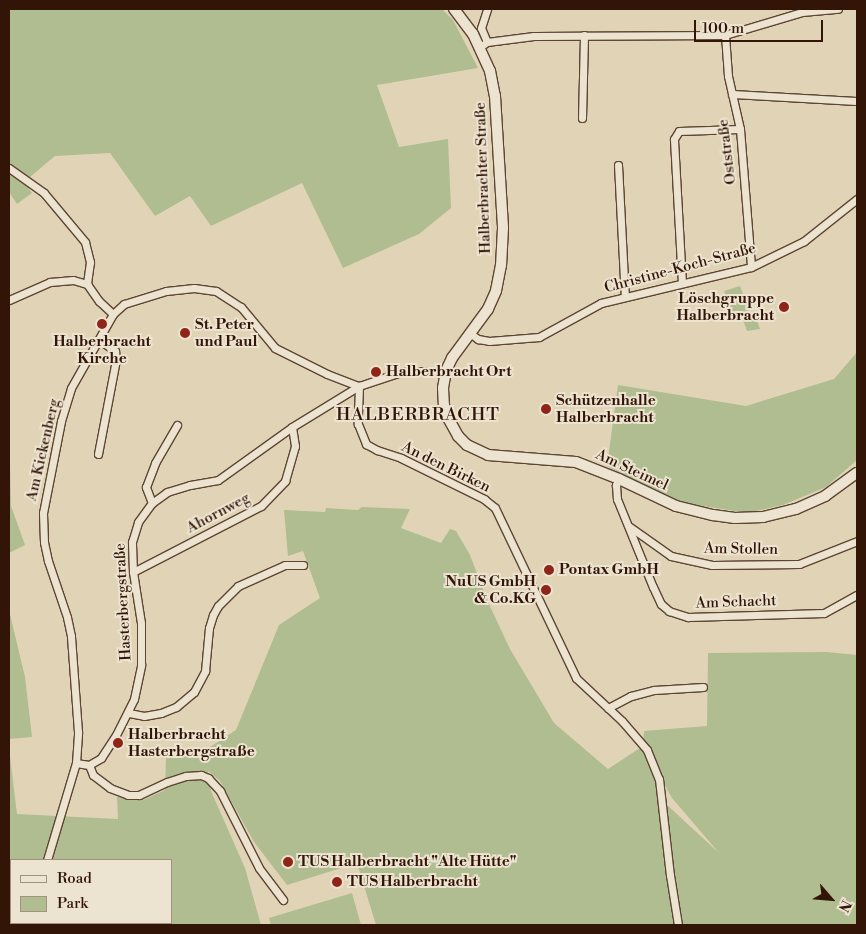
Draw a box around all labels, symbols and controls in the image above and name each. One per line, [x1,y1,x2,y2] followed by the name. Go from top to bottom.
[696,10,825,42] scale bar
[702,19,744,38] text: 100 m
[471,102,495,254] street label: Halberbrachter Straße
[714,118,740,186] street label: Oststraße
[602,239,758,297] street label: Christine-Koch-Straße
[676,289,774,324] place label: Löschgruppe Halberbracht
[778,301,790,313] marker: Löschgruppe Halberbracht
[195,315,257,350] place label: St. Peter und Paul
[96,318,108,330] marker: Halberbracht Kirche
[179,327,191,339] marker: St. Peter und Paul
[53,332,151,367] place label: Halberbracht Kirche
[386,363,512,381] place label: Halberbracht Ort
[370,366,382,378] marker: Halberbracht Ort
[556,391,656,426] place label: Schützenhalle Halberbracht
[22,397,64,503] street label: Am Kickenberg
[540,403,552,415] marker: Schützenhalle Halberbracht
[334,404,502,426] district label: HALBERBRACHT
[399,438,493,496] street label: An den Birken
[593,445,671,495] street label: Am Steimel
[183,489,253,537] street label: Ahornweg
[704,539,778,559] street label: Am Stollen
[111,543,135,661] street label: Hasterbergstraße
[559,561,659,579] place label: Pontax GmbH
[543,564,555,576] marker: Pontax GmbH
[445,572,536,607] place label: NuUS GmbH & Co.KG
[540,584,552,596] marker: NuUS GmbH & Co.KG
[695,592,777,612] street label: Am Schacht
[128,725,255,760] place label: Halberbracht Hasterbergstraße
[112,737,124,749] marker: Halberbracht Hasterbergstraße
[298,853,516,871] place label: TUS Halberbracht "Alte Hütte"
[282,856,294,868] marker: TUS Halberbracht "Alte Hütte"
[10,859,172,924] legend
[57,869,92,888] text: Road
[347,873,478,891] place label: TUS Halberbracht
[806,874,856,924] north arrow
[331,876,343,888] marker: TUS Halberbracht
[57,894,88,913] text: Park
[834,897,855,915] text: N

